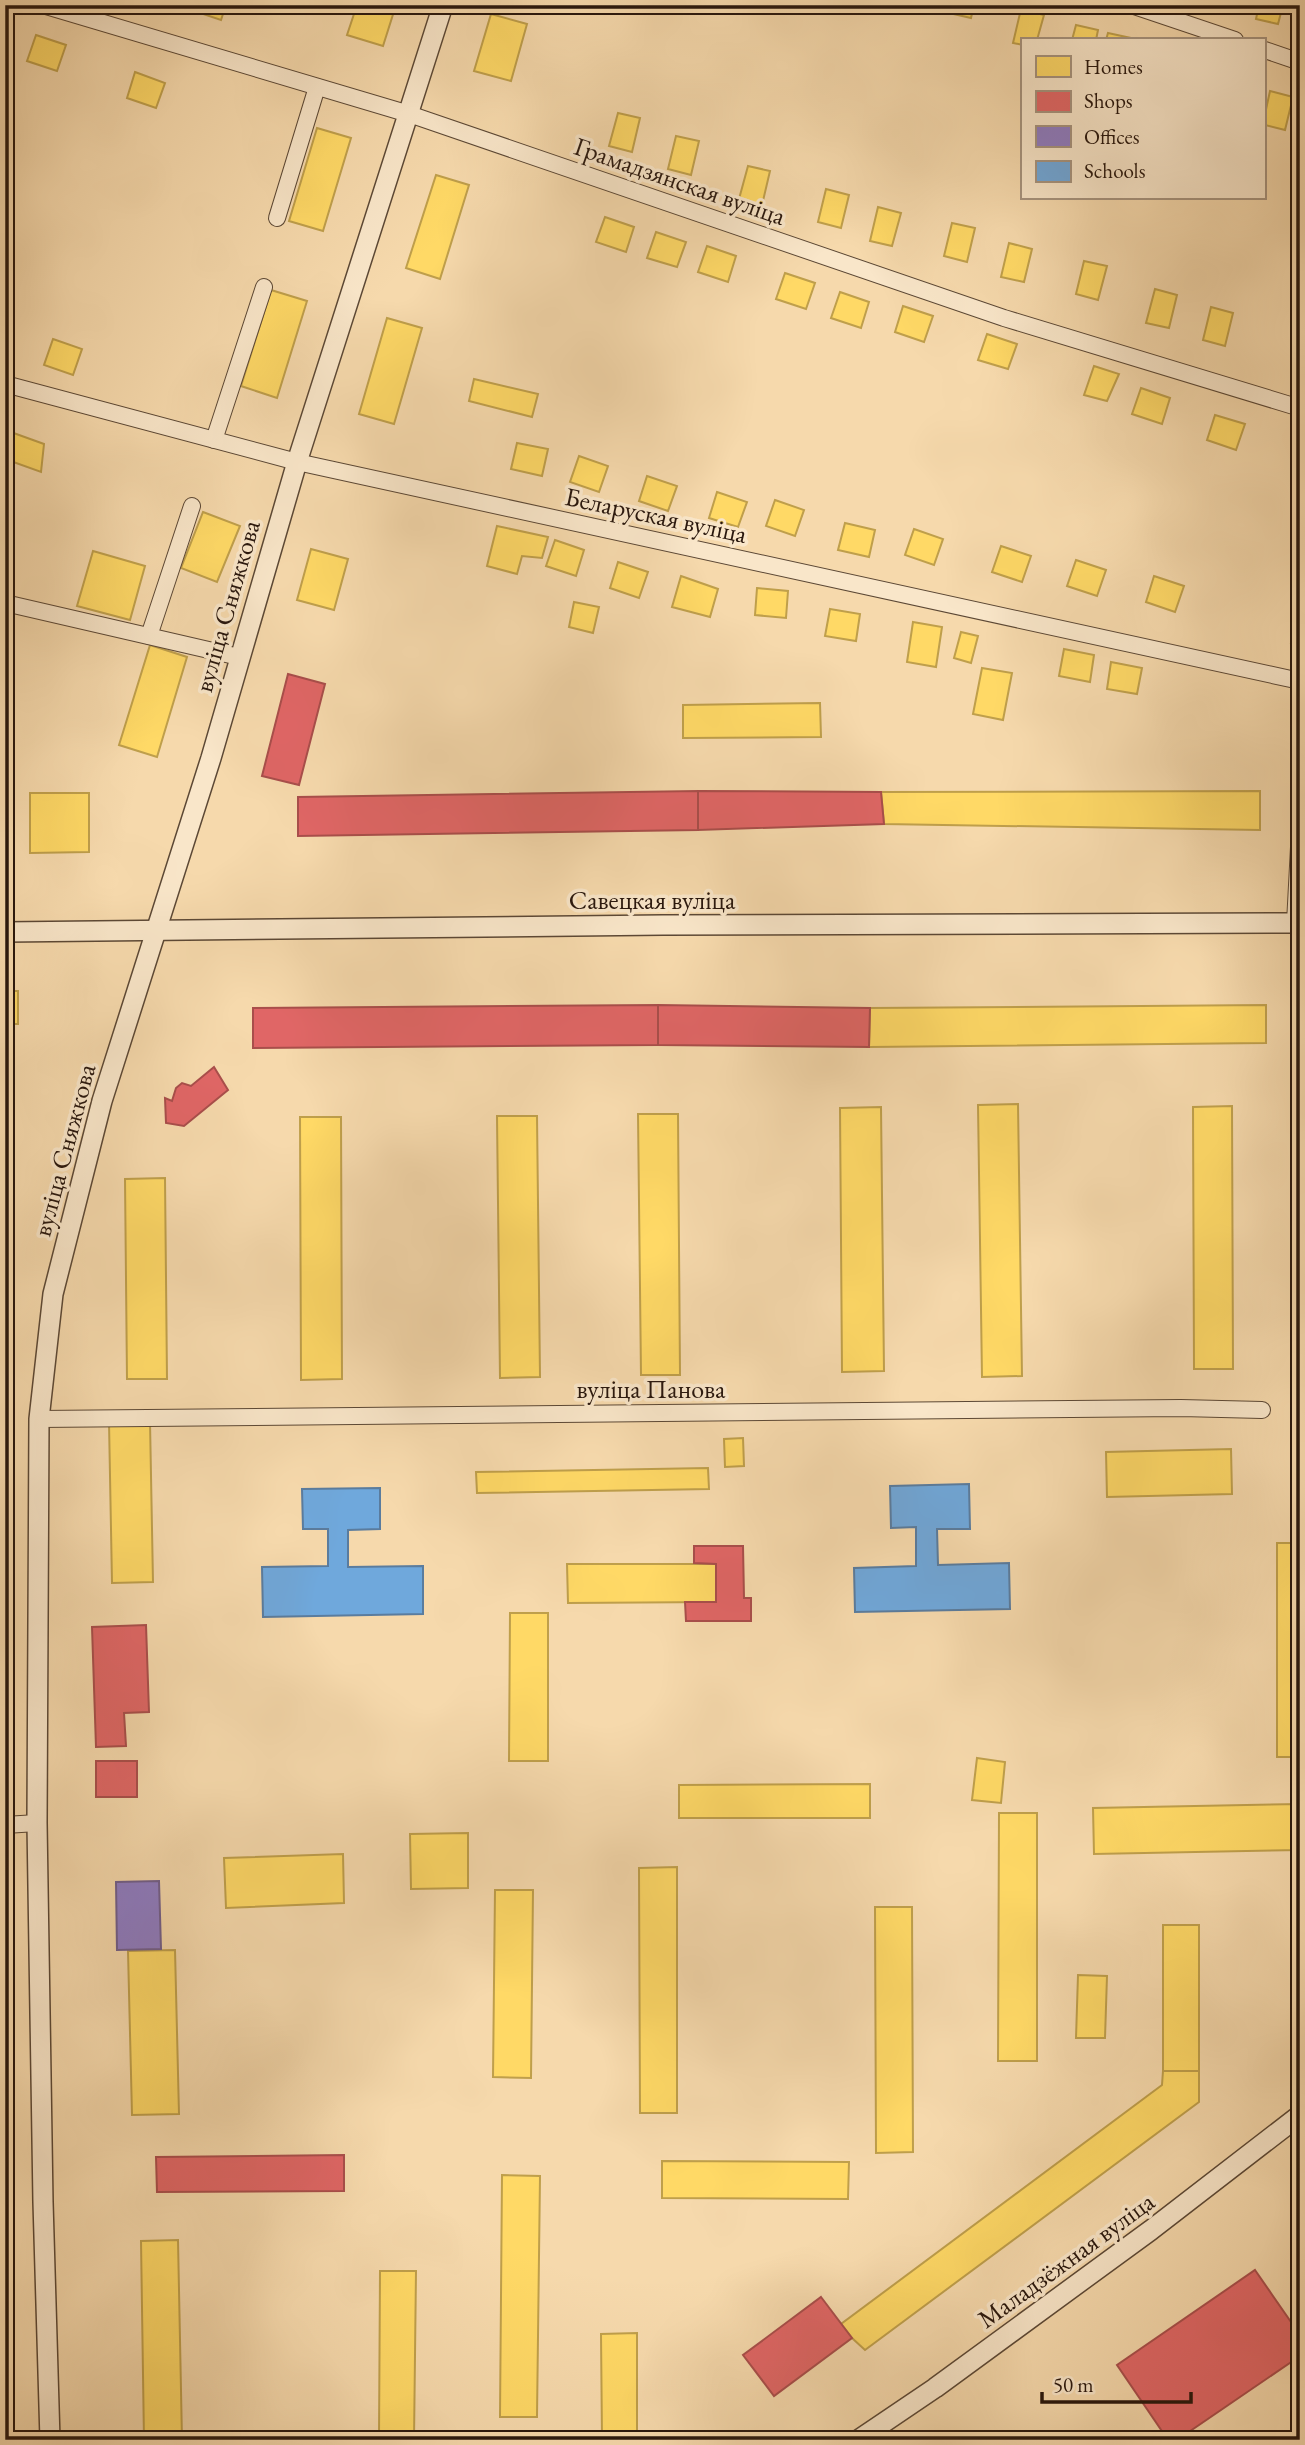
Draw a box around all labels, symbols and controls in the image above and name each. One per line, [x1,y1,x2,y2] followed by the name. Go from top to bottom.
[1021,38,1266,200] legend
[1084,53,1143,80] text: Homes
[1084,87,1133,114] text: Shops
[1084,123,1140,150] text: Offices
[570,129,791,233] street label: Грамадзянская вуліца
[1084,157,1146,184] text: Schools
[562,479,751,551] street label: Беларуская вуліца
[186,516,268,696] street label: вуліца Сняжкова
[569,883,736,917] street label: Савецкая вуліца
[25,1059,104,1240] street label: вуліца Сняжкова
[577,1372,726,1406] street label: вуліца Панова
[971,2184,1162,2336] street label: Маладзёжная вуліца
[1042,2361,1191,2405] scale bar
[1053,2371,1094,2398] text: 50 m

